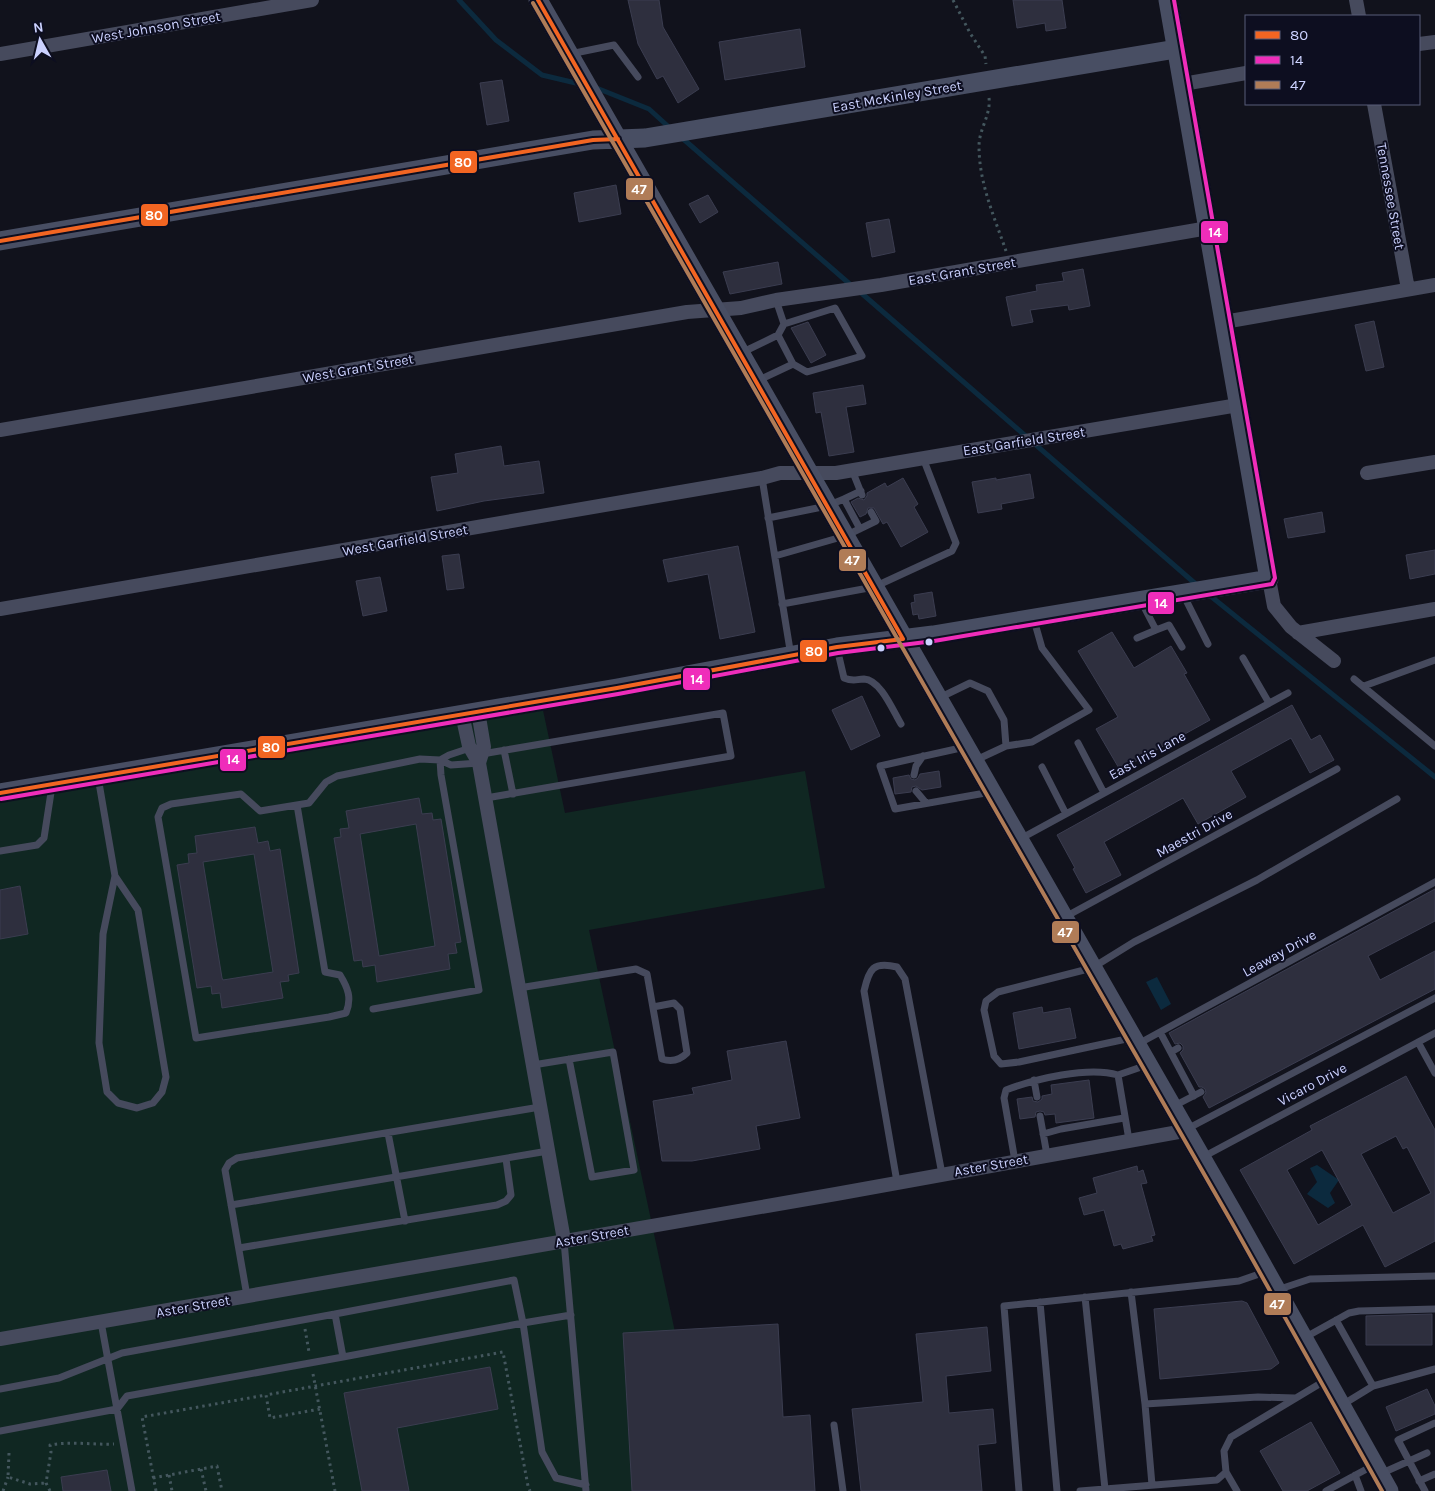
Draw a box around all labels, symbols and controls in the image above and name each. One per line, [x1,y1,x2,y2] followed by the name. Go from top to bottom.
[90,8,222,47] street label: West Johnson Street
[15,15,65,65] north arrow
[1245,15,1420,105] legend
[32,19,44,37] text: N
[1290,26,1308,44] text: 80
[1290,51,1304,69] text: 14
[1290,76,1305,94] text: 47
[831,77,963,116] street label: East McKinley Street
[1373,141,1408,251] street label: Tennessee Street
[449,150,478,174] line badge: 80
[454,154,472,171] text: 80
[625,177,654,201] line badge: 47
[631,181,647,198] text: 47
[140,203,169,227] line badge: 80
[145,207,163,224] text: 80
[1200,220,1229,244] line badge: 14
[1208,224,1222,241] text: 14
[907,254,1017,289] street label: East Grant Street
[301,350,415,387] street label: West Grant Street
[962,423,1086,460] street label: East Garfield Street
[341,521,469,560] street label: West Garfield Street
[838,548,867,572] line badge: 47
[844,552,860,569] text: 47
[1147,591,1175,615] line badge: 14
[1154,595,1168,612] text: 14
[924,637,934,647] unlabelled marker
[799,639,828,663] line badge: 80
[805,643,823,660] text: 80
[876,643,886,653] unlabelled marker
[682,667,711,691] line badge: 14
[690,671,704,688] text: 14
[1106,727,1189,784] street label: East Iris Lane
[257,735,286,759] line badge: 80
[262,739,280,756] text: 80
[219,748,247,772] line badge: 14
[226,751,240,768] text: 14
[1153,805,1235,861] street label: Maestri Drive
[1051,920,1080,944] line badge: 47
[1057,924,1073,941] text: 47
[1239,926,1319,981] street label: Leaway Drive
[1275,1059,1350,1110] street label: Vicaro Drive
[953,1151,1029,1180] street label: Aster Street
[554,1222,630,1251] street label: Aster Street
[155,1292,231,1321] street label: Aster Street
[1263,1292,1292,1316] line badge: 47
[1269,1296,1285,1313] text: 47

